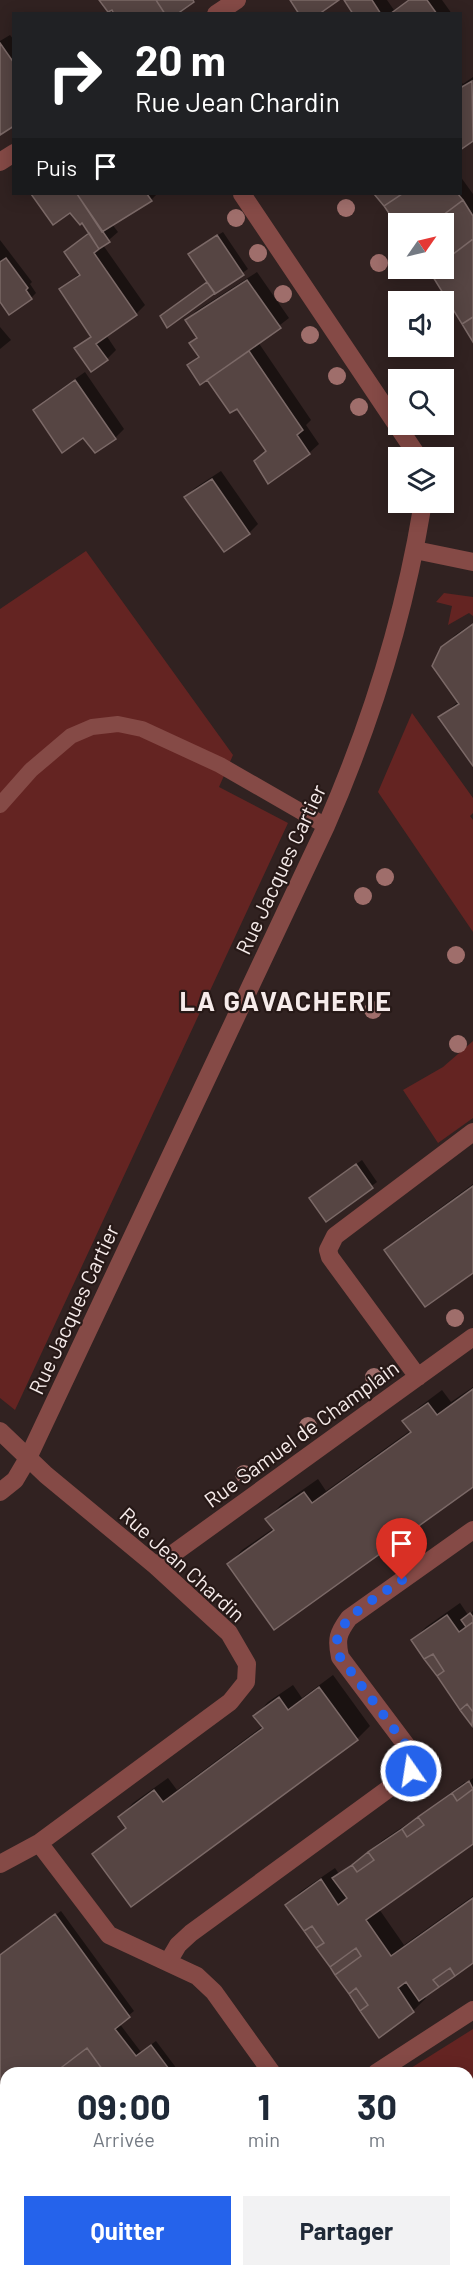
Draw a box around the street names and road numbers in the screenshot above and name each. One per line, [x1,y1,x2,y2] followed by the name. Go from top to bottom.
[230,780,330,958] street label: Rue Jacques Cartier
[23,1220,123,1398] street label: Rue Jacques Cartier
[199,1354,403,1512] street label: Rue Samuel de Champlain
[115,1501,251,1627] street label: Rue Jean Chardin

